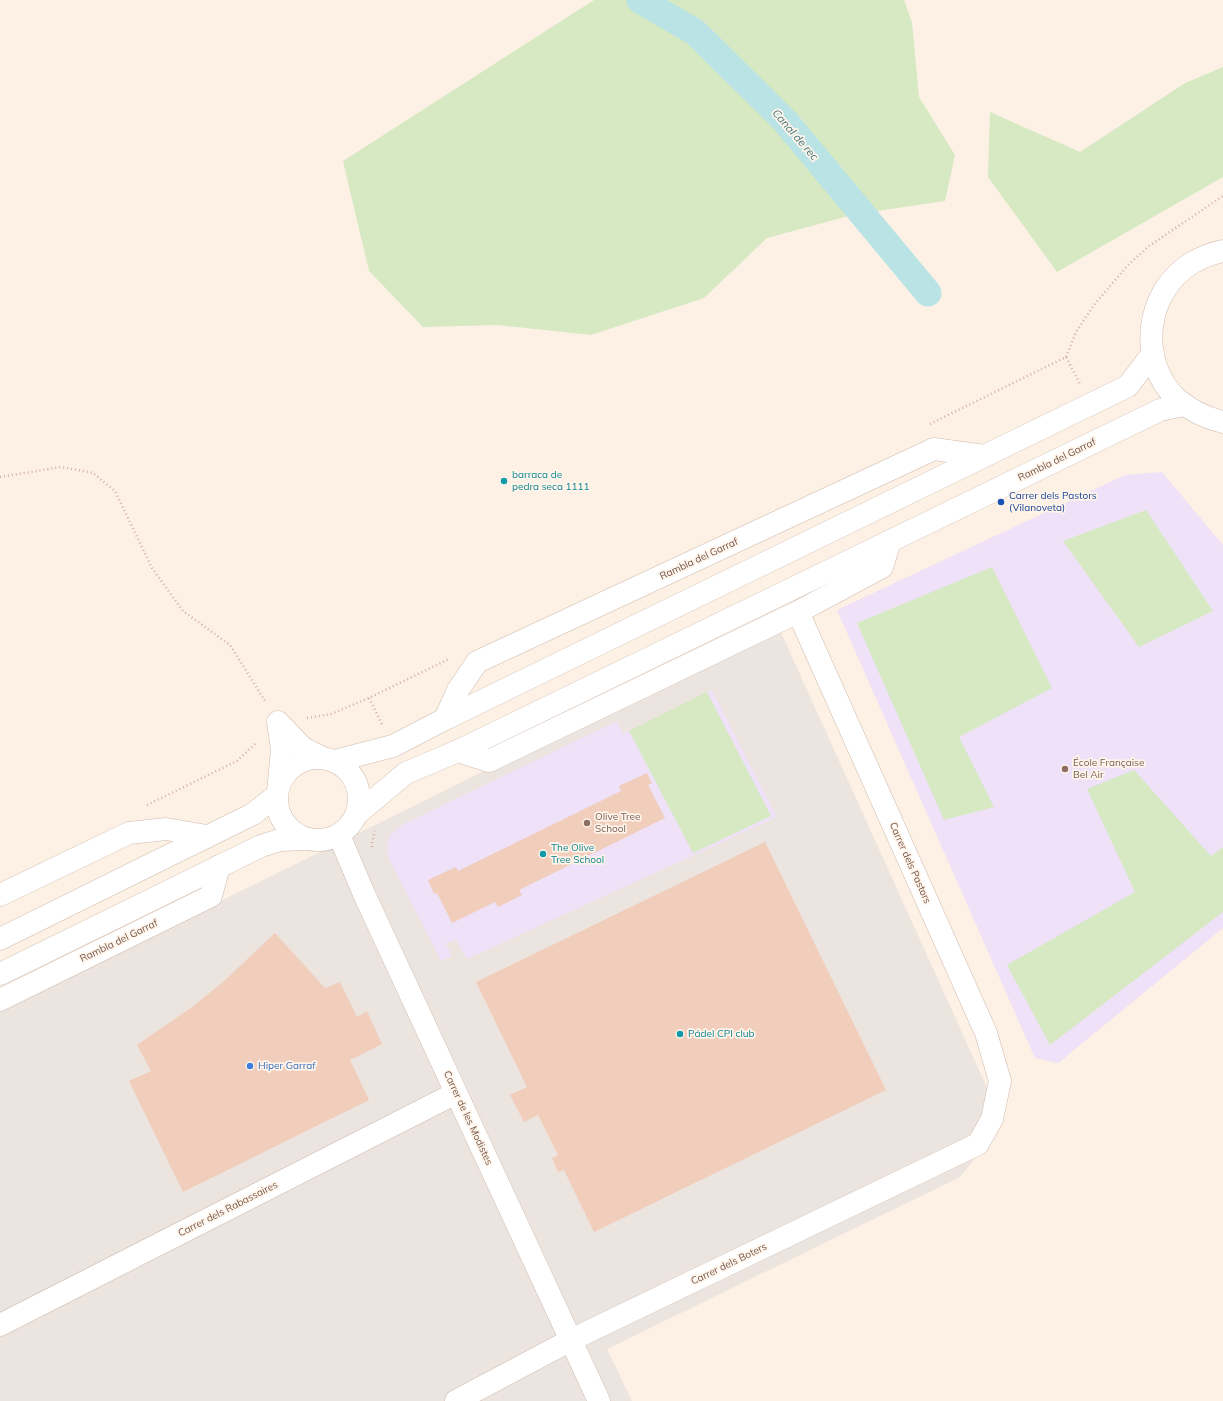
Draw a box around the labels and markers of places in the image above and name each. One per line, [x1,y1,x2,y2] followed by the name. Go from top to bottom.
[512,469,590,492] place label: barraca de pedra seca 1111
[499,476,509,486] marker: barraca de pedra seca 1111
[1009,490,1097,514] place label: Carrer dels Pastors (Vilanoveta)
[996,497,1006,507] marker: Carrer dels Pastors (Vilanoveta)
[1073,757,1144,780] place label: École Française Bel Air
[1060,764,1070,774] marker: École Française Bel Air
[595,811,640,834] place label: Olive Tree School
[582,818,592,828] marker: Olive Tree School
[551,842,604,866] place label: The Olive Tree School
[538,849,548,859] marker: The Olive Tree School
[688,1028,755,1040] place label: Pádel CPI club
[675,1029,685,1039] marker: Pádel CPI club
[258,1060,316,1072] place label: Hiper Garraf
[245,1061,255,1071] marker: Hiper Garraf

